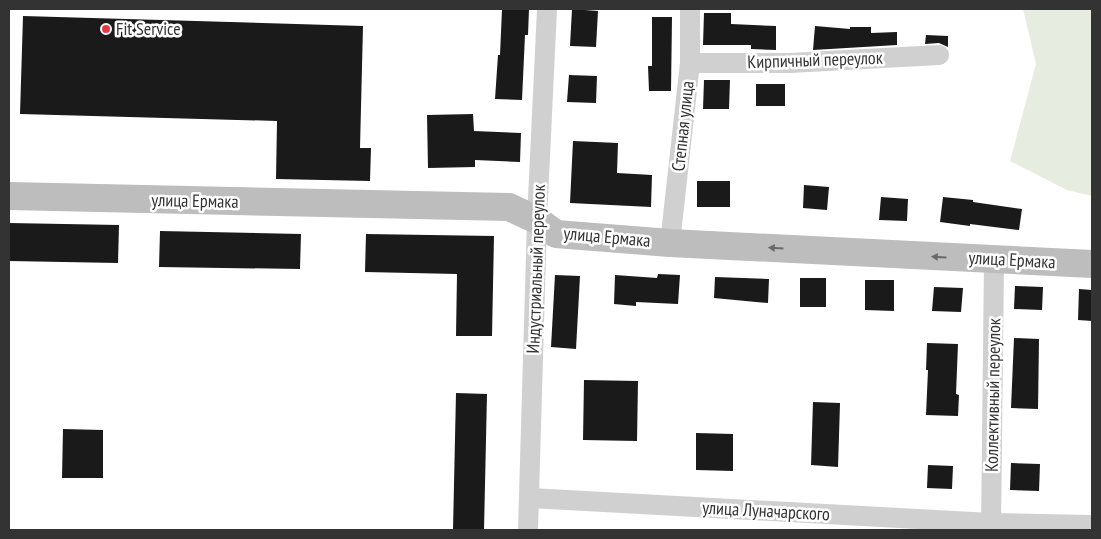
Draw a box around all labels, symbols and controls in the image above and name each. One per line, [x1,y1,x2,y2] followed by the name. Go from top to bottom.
[116,17,181,40] place label: Fit Service
[100,23,112,35] marker: Fit Service
[747,46,883,73] street label: Кирпичный переулок
[666,80,699,172] street label: Степная улица
[521,184,550,354] street label: Индустриальный переулок
[151,188,239,213] street label: улица Ермака
[563,221,651,252] street label: улица Ермака
[768,244,784,252] one-way arrow
[968,246,1056,273] street label: улица Ермака
[930,252,946,260] one-way arrow
[980,318,1005,472] street label: Коллективный переулок
[702,496,831,525] street label: улица Луначарского

